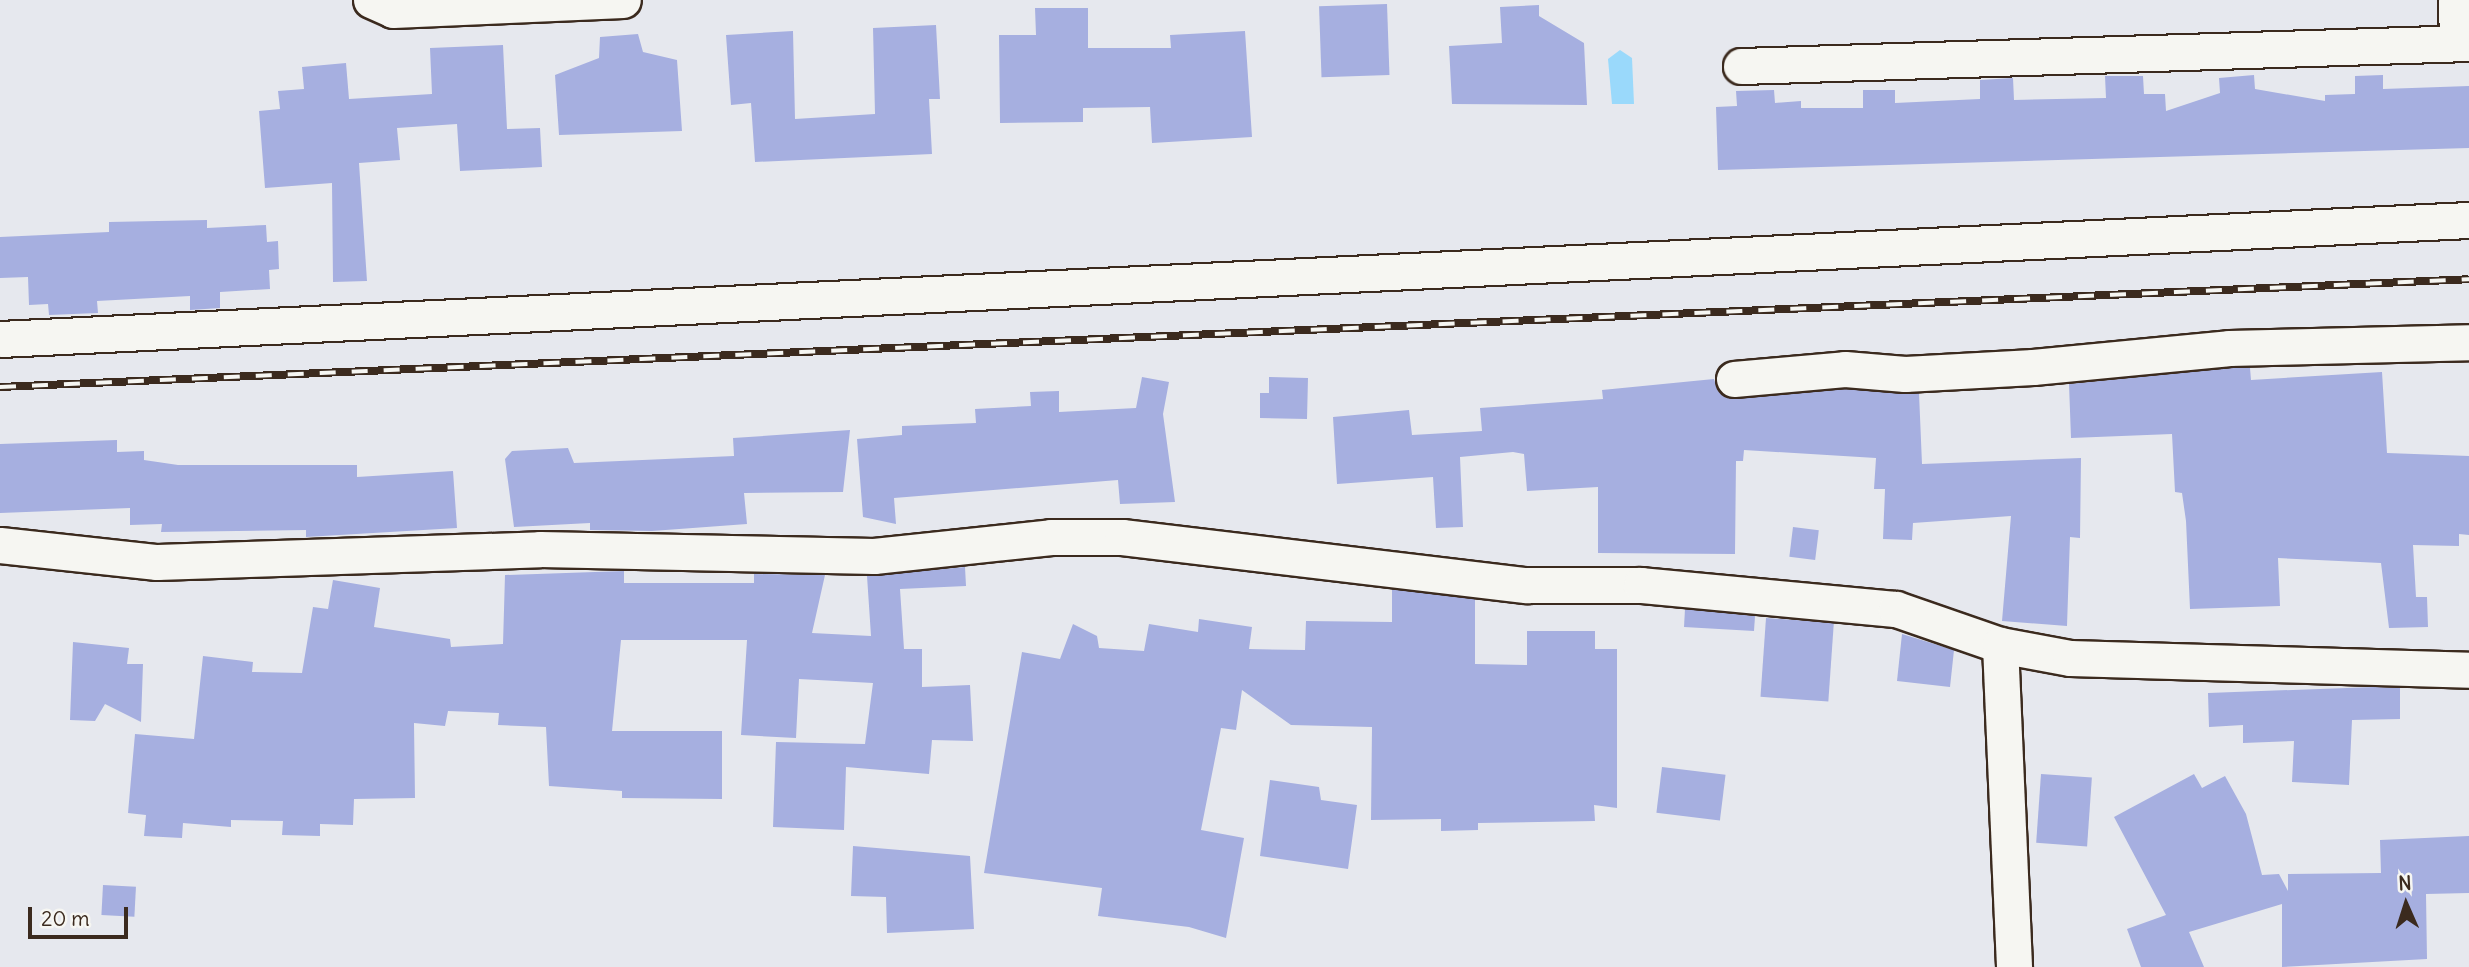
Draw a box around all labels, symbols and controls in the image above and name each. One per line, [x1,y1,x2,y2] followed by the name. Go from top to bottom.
[2371,869,2441,939] north arrow
[2398,871,2412,895] text: N
[32,894,131,938] scale bar
[41,905,90,932] text: 20 m

